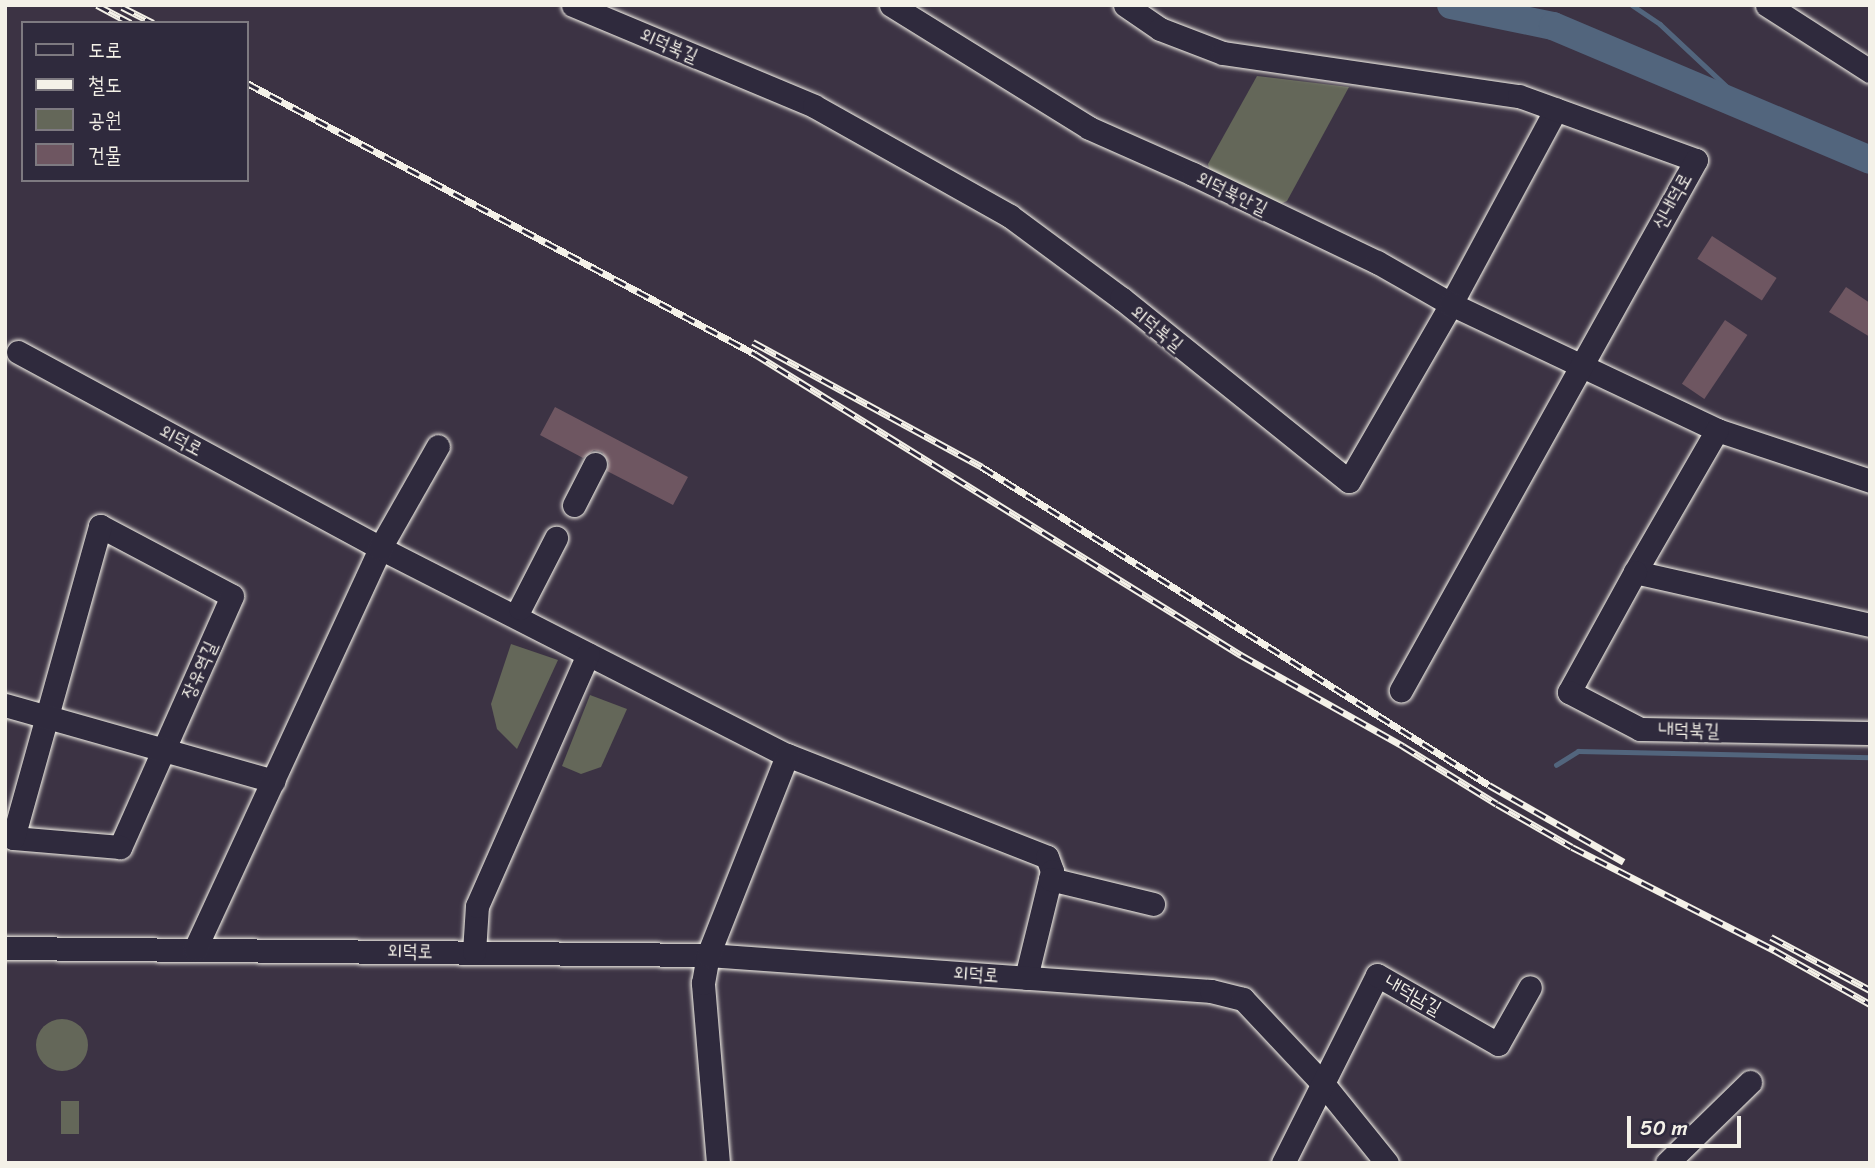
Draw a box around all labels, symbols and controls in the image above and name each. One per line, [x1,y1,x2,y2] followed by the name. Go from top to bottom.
[21,21,248,182] legend
[636,23,702,67] street label: 외덕북길
[88,31,122,69] text: 도로
[88,66,122,104] text: 철도
[88,101,122,139] text: 공원
[88,136,122,174] text: 건물
[1193,166,1271,220] street label: 외덕북안길
[1647,169,1697,233] street label: 신내덕로
[1126,300,1188,356] street label: 외덕북길
[155,419,207,461] street label: 외덕로
[176,637,222,703] street label: 장유역길
[1658,718,1720,742] street label: 내덕북길
[387,939,433,963] street label: 외덕로
[952,961,1000,987] street label: 외덕로
[1381,970,1445,1020] street label: 내덕남길
[1630,1102,1744,1146] scale bar
[1640,1109,1688,1147] text: 50 m

